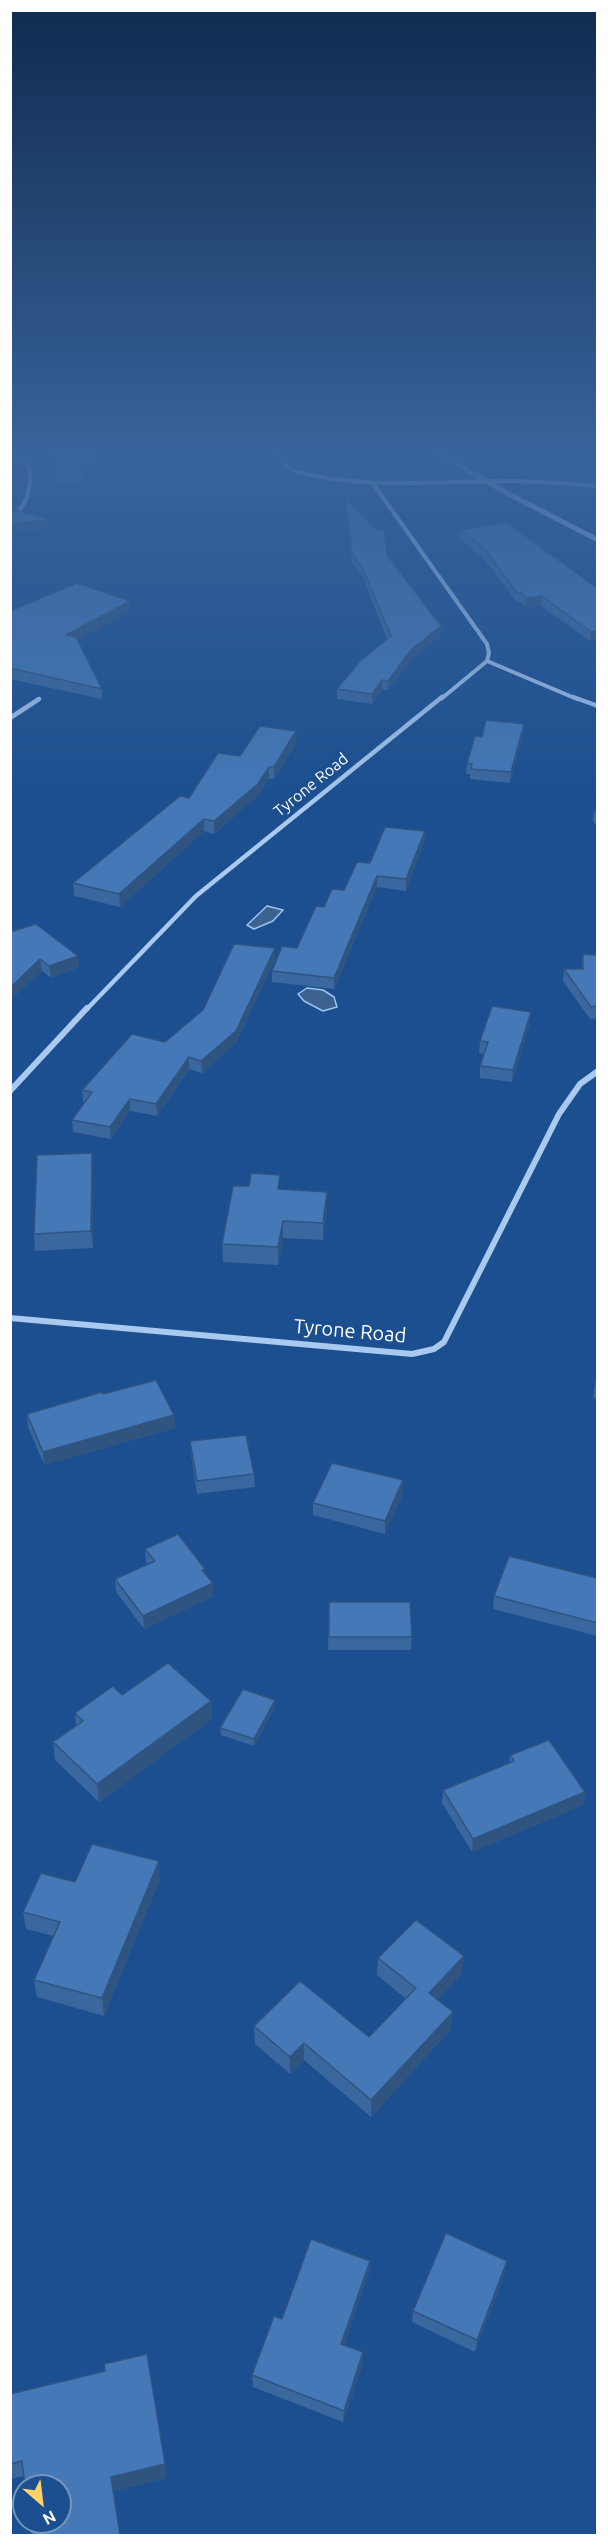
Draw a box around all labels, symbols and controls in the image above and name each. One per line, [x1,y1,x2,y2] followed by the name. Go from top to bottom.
[270,749,352,821] street label: Tyrone Road
[293,1314,407,1348] street label: Tyrone Road
[12,2474,72,2534] north arrow
[40,2507,59,2529] text: N

